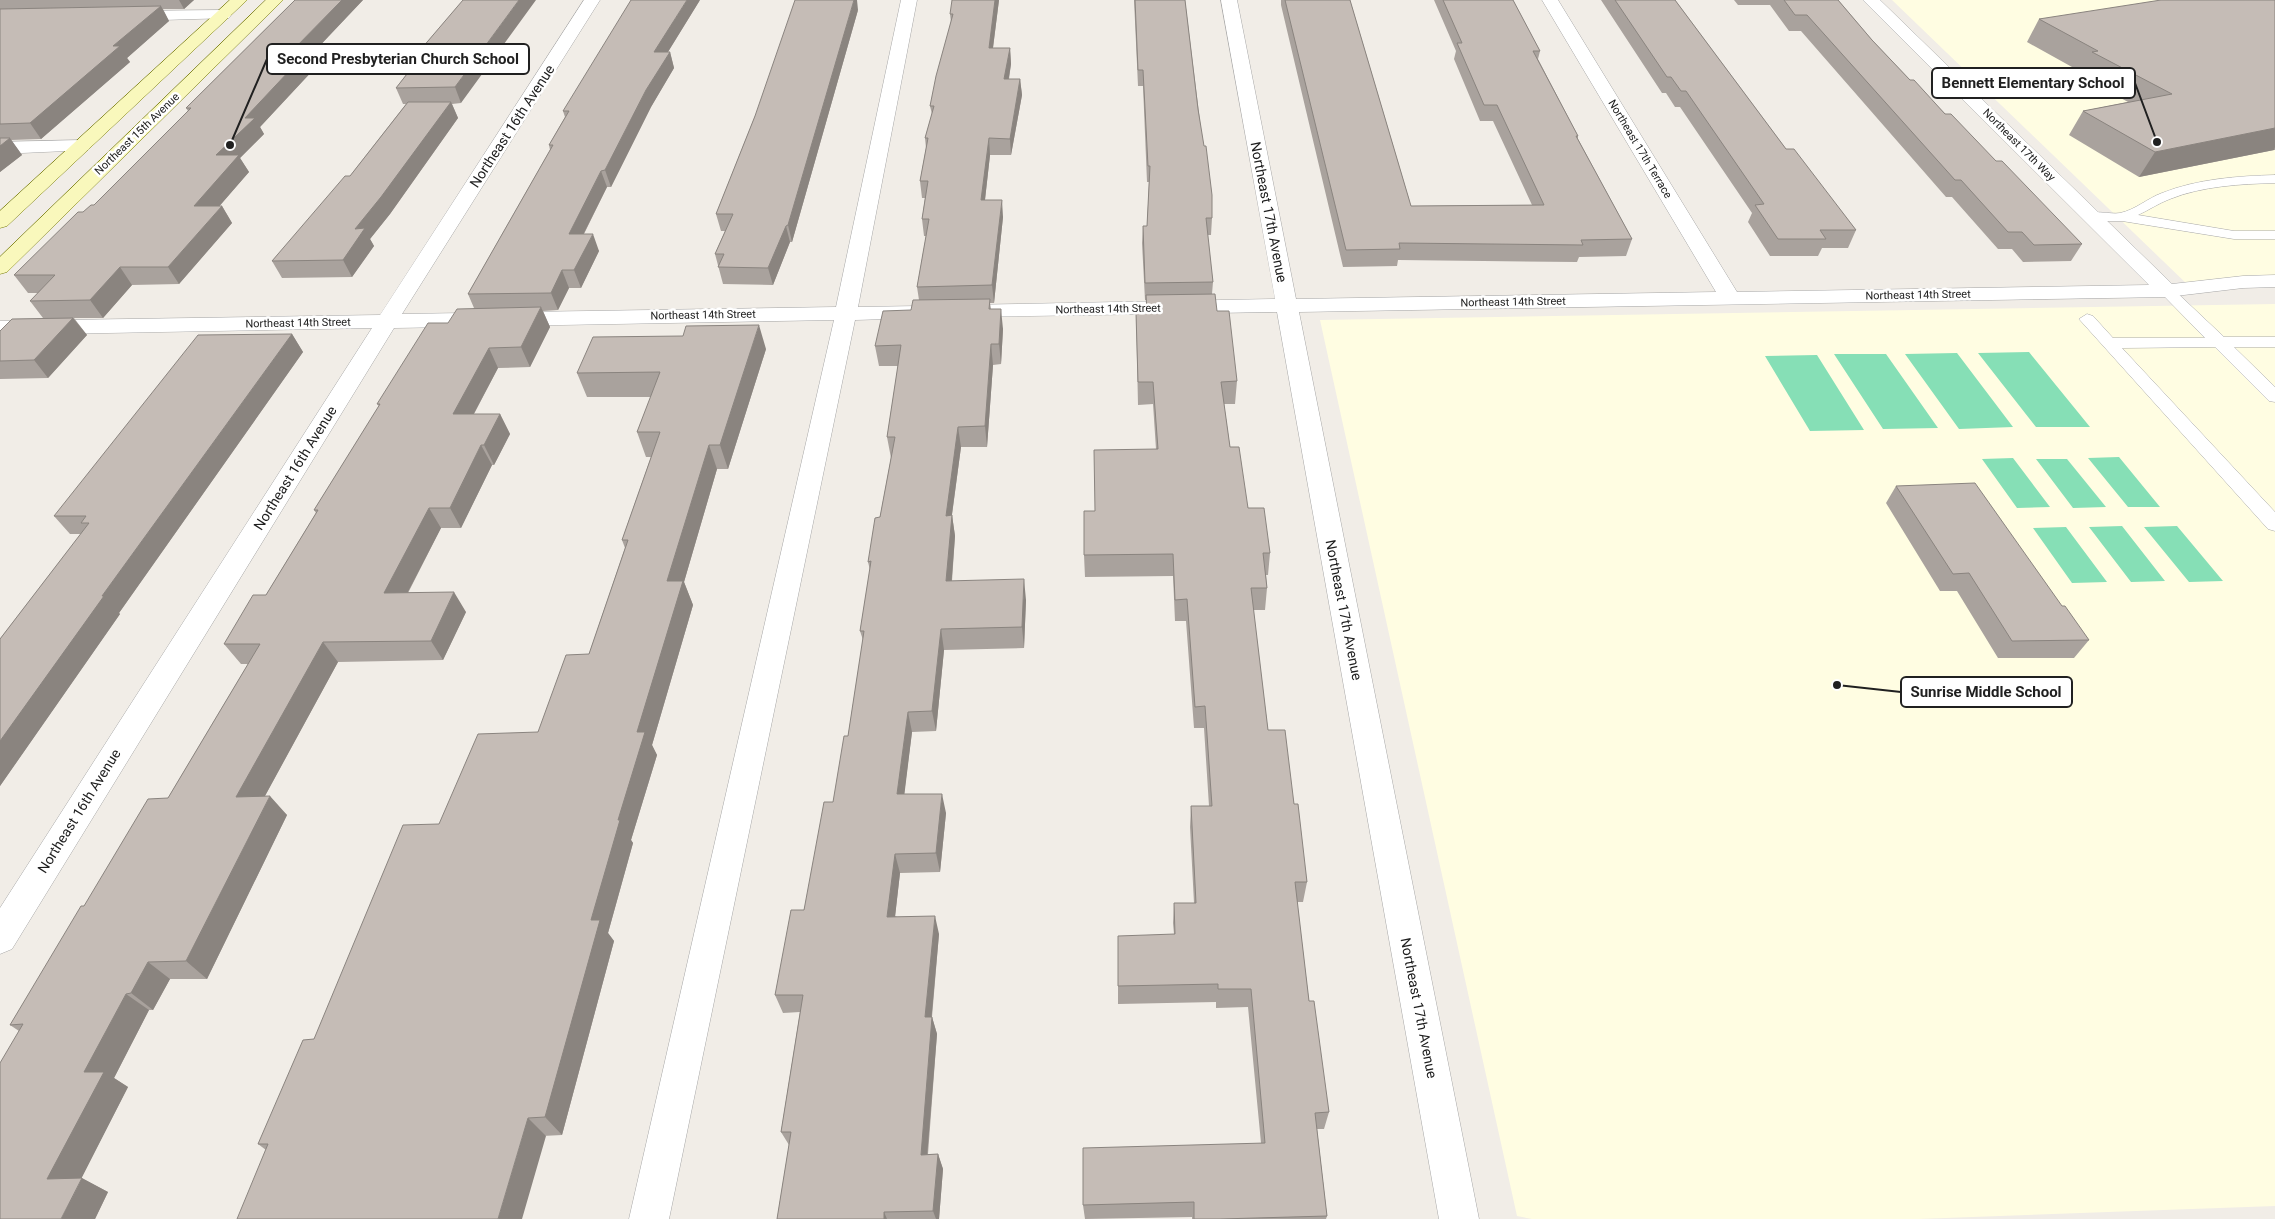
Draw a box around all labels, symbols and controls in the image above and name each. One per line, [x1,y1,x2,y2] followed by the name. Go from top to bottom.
[267,44,529,74] callout: Second Presbyterian Church School
[277,50,519,68] text: Second Presbyterian Church School
[466,62,558,190] street label: Northeast 16th Avenue
[1932,68,2135,98] callout: Bennett Elementary School
[1942,74,2124,92] text: Bennett Elementary School
[92,90,182,178] street label: Northeast 15th Avenue
[1605,97,1675,201] street label: Northeast 17th Terrace
[1980,106,2058,184] street label: Northeast 17th Way
[1248,140,1290,284] street label: Northeast 17th Avenue
[1865,288,1971,302] street label: Northeast 14th Street
[1460,295,1566,309] street label: Northeast 14th Street
[1055,302,1161,316] street label: Northeast 14th Street
[650,308,756,322] street label: Northeast 14th Street
[245,316,351,330] street label: Northeast 14th Street
[250,403,340,533] street label: Northeast 16th Avenue
[1323,538,1365,682] street label: Northeast 17th Avenue
[1901,677,2072,707] callout: Sunrise Middle School
[1910,683,2062,701] text: Sunrise Middle School
[34,746,124,876] street label: Northeast 16th Avenue
[1398,936,1440,1080] street label: Northeast 17th Avenue

